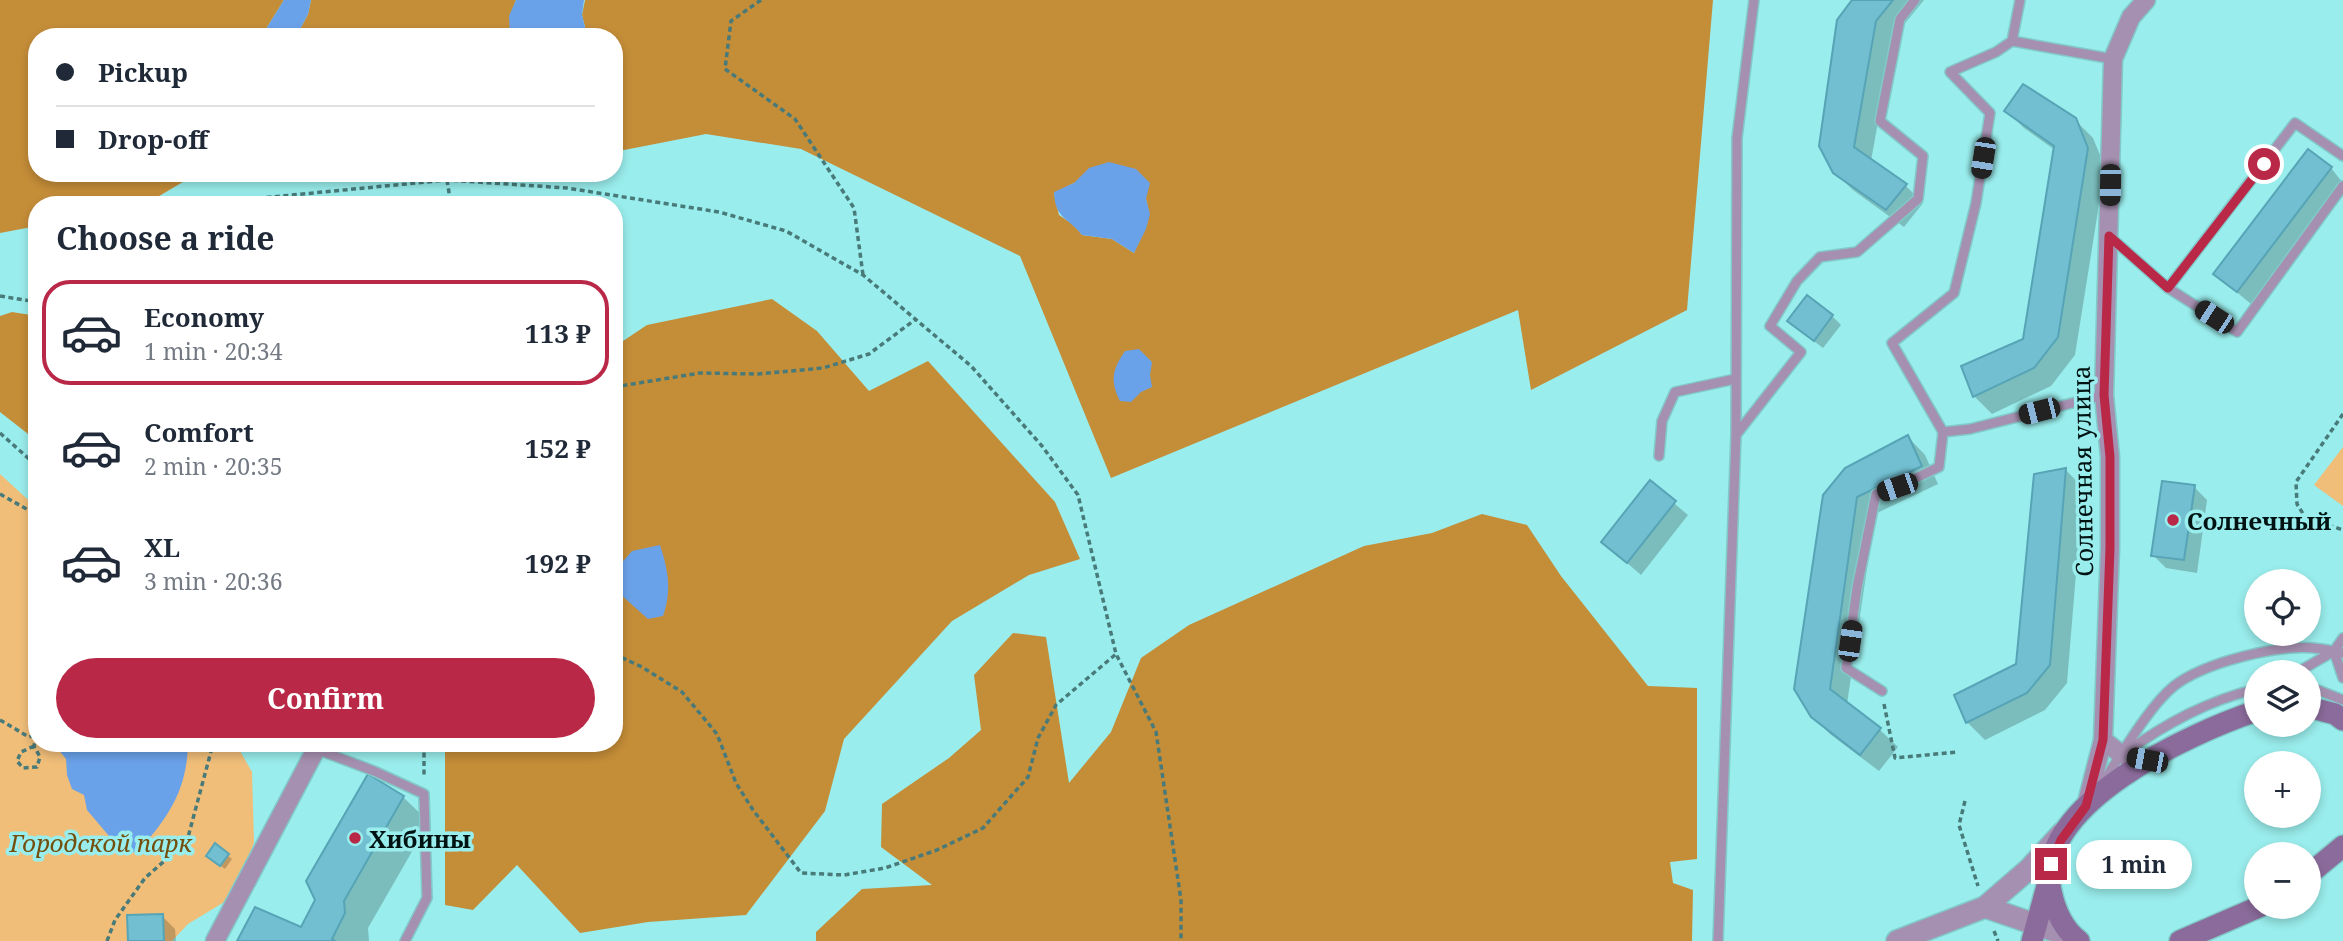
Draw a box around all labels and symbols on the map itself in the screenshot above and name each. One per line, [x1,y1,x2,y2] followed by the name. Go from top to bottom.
[1970,136,1997,180] car
[2248,148,2280,180] route start
[2100,164,2121,206] car
[2191,297,2238,337] car
[2064,365,2100,577] street label: Солнечная улица
[2017,396,2062,426] car
[1874,470,1921,504] car
[2187,504,2331,537] place label: Солнечный
[2165,512,2181,528] marker: Солнечный
[1837,619,1864,663] car
[2125,746,2170,774] car
[369,822,471,855] place label: Хибины
[9,826,194,859] park label: Городской парк
[347,830,363,846] marker: Хибины
[2076,840,2191,888] callout: 1 min
[2035,848,2067,880] route end

